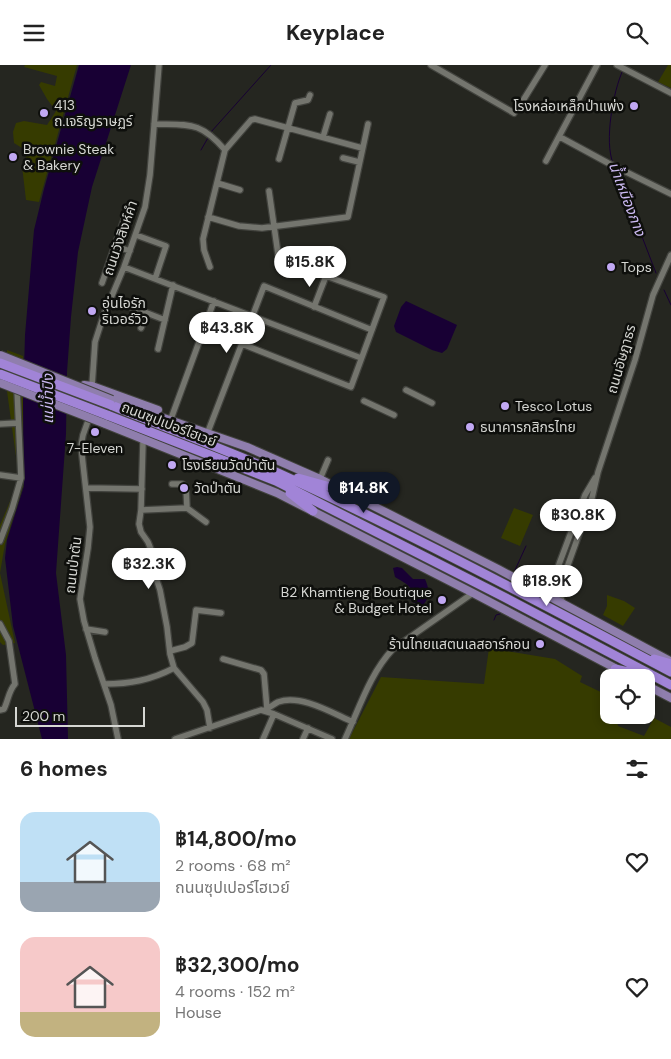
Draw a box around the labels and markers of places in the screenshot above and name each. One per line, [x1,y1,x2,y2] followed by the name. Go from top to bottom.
[54,96,133,130] place label: 413 ถ.เจริญราษฏร์
[513,97,624,115] place label: โรงหล่อเหล็กป่าแพ่ง
[628,100,640,112] marker: โรงหล่อเหล็กป่าแพ่ง
[38,107,50,119] marker: 413 ถ.เจริญราษฏร์
[23,140,114,174] place label: Brownie Steak & Bakery
[7,151,19,163] marker: Brownie Steak & Bakery
[269,245,351,288] pin: ฿15.8K
[621,258,652,276] place label: Tops
[605,261,617,273] marker: Tops
[102,294,148,328] place label: อุ่นไอรัก ริเวอร์วิว
[86,305,98,317] marker: อุ่นไอรัก ริเวอร์วิว
[186,311,268,354] pin: ฿43.8K
[515,397,592,415] place label: Tesco Lotus
[499,400,511,412] marker: Tesco Lotus
[480,418,576,436] place label: ธนาคารกสิกรไทย
[464,421,476,433] marker: ธนาคารกสิกรไทย
[89,426,101,438] marker: 7-Eleven
[67,439,123,457] place label: 7-Eleven
[182,456,275,474] place label: โรงเรียนวัดป่าตัน
[166,459,178,471] marker: โรงเรียนวัดป่าตัน
[323,471,405,514] pin: ฿14.8K
[194,479,241,497] place label: วัดป่าตัน
[178,482,190,494] marker: วัดป่าตัน
[537,499,619,541] pin: ฿30.8K
[108,547,190,590] pin: ฿32.3K
[506,565,588,607] pin: ฿18.9K
[281,583,432,617] place label: B2 Khamtieng Boutique & Budget Hotel
[436,594,448,606] marker: B2 Khamtieng Boutique & Budget Hotel
[389,635,530,653] place label: ร้านไทยแสตนเลสอาร์กอน
[534,638,546,650] marker: ร้านไทยแสตนเลสอาร์กอน

